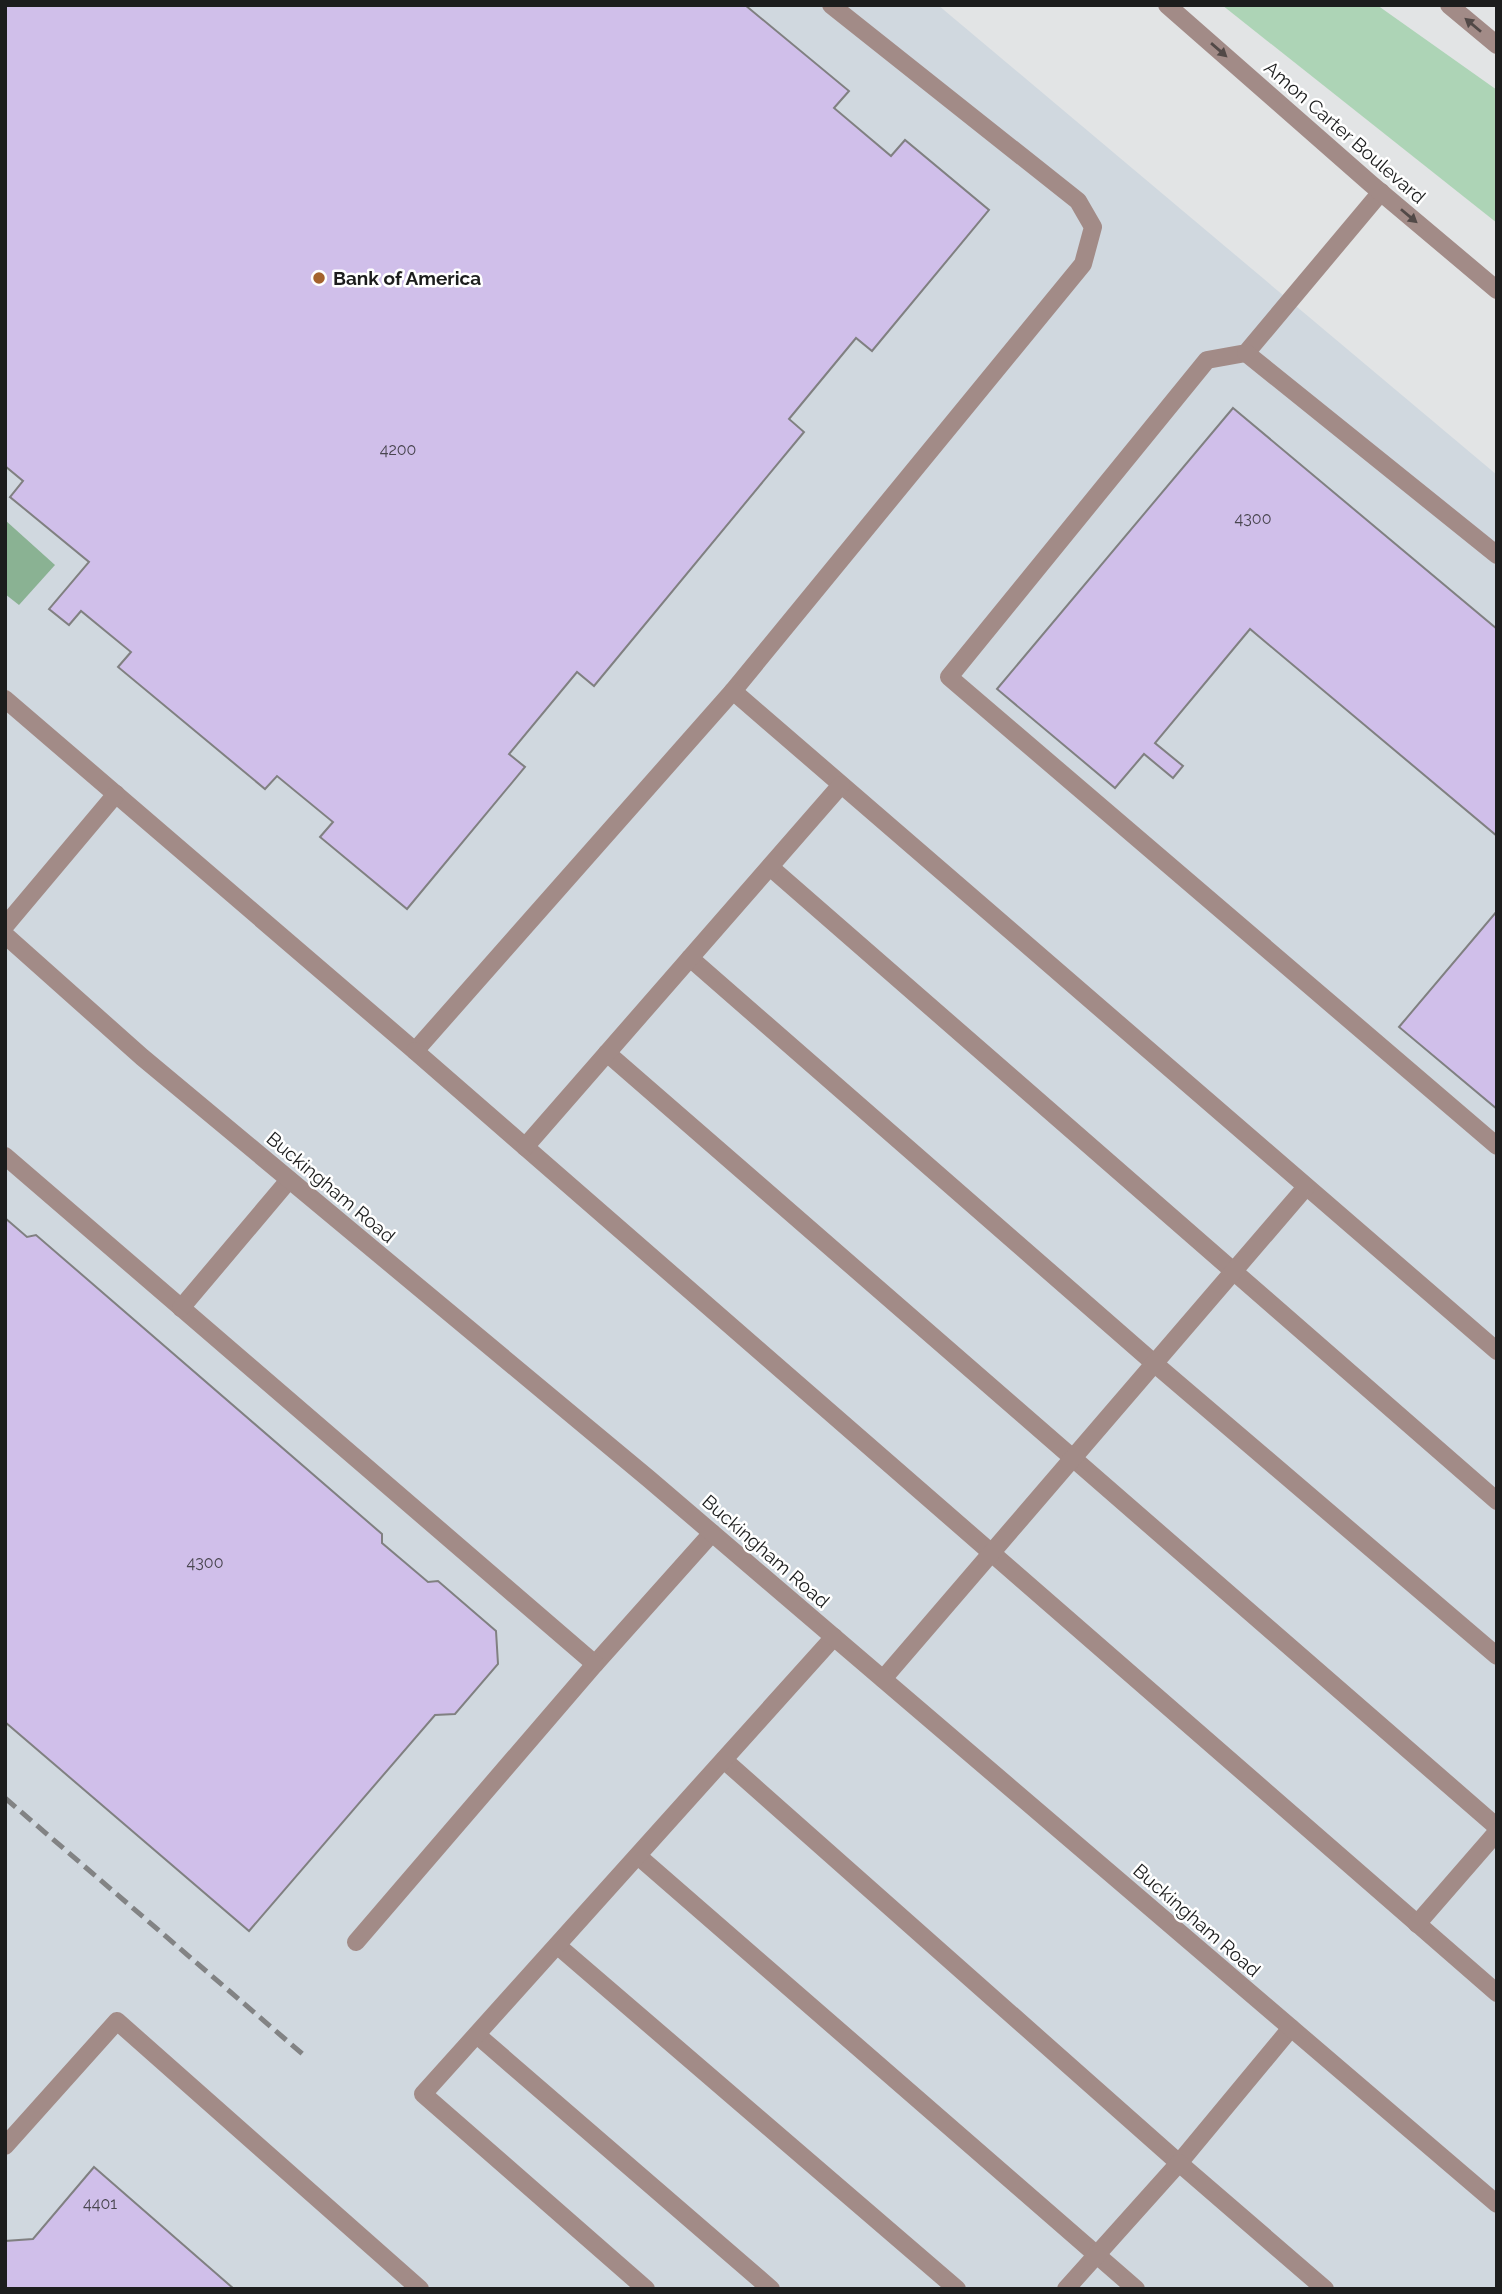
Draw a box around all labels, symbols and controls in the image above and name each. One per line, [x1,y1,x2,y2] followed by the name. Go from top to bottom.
[1464,18,1481,33] one-way arrow
[1210,42,1227,57] one-way arrow
[1260,56,1430,208] street label: Amon Carter Boulevard
[1400,208,1417,223] one-way arrow
[333,267,481,289] place label: Bank of America
[311,270,327,286] marker: Bank of America
[380,440,416,459] house number: 4200
[1235,509,1271,528] house number: 4300
[262,1127,400,1247] street label: Buckingham Road
[698,1490,834,1612] street label: Buckingham Road
[187,1553,223,1572] house number: 4300
[1129,1859,1265,1981] street label: Buckingham Road
[83,2194,117,2213] house number: 4401

